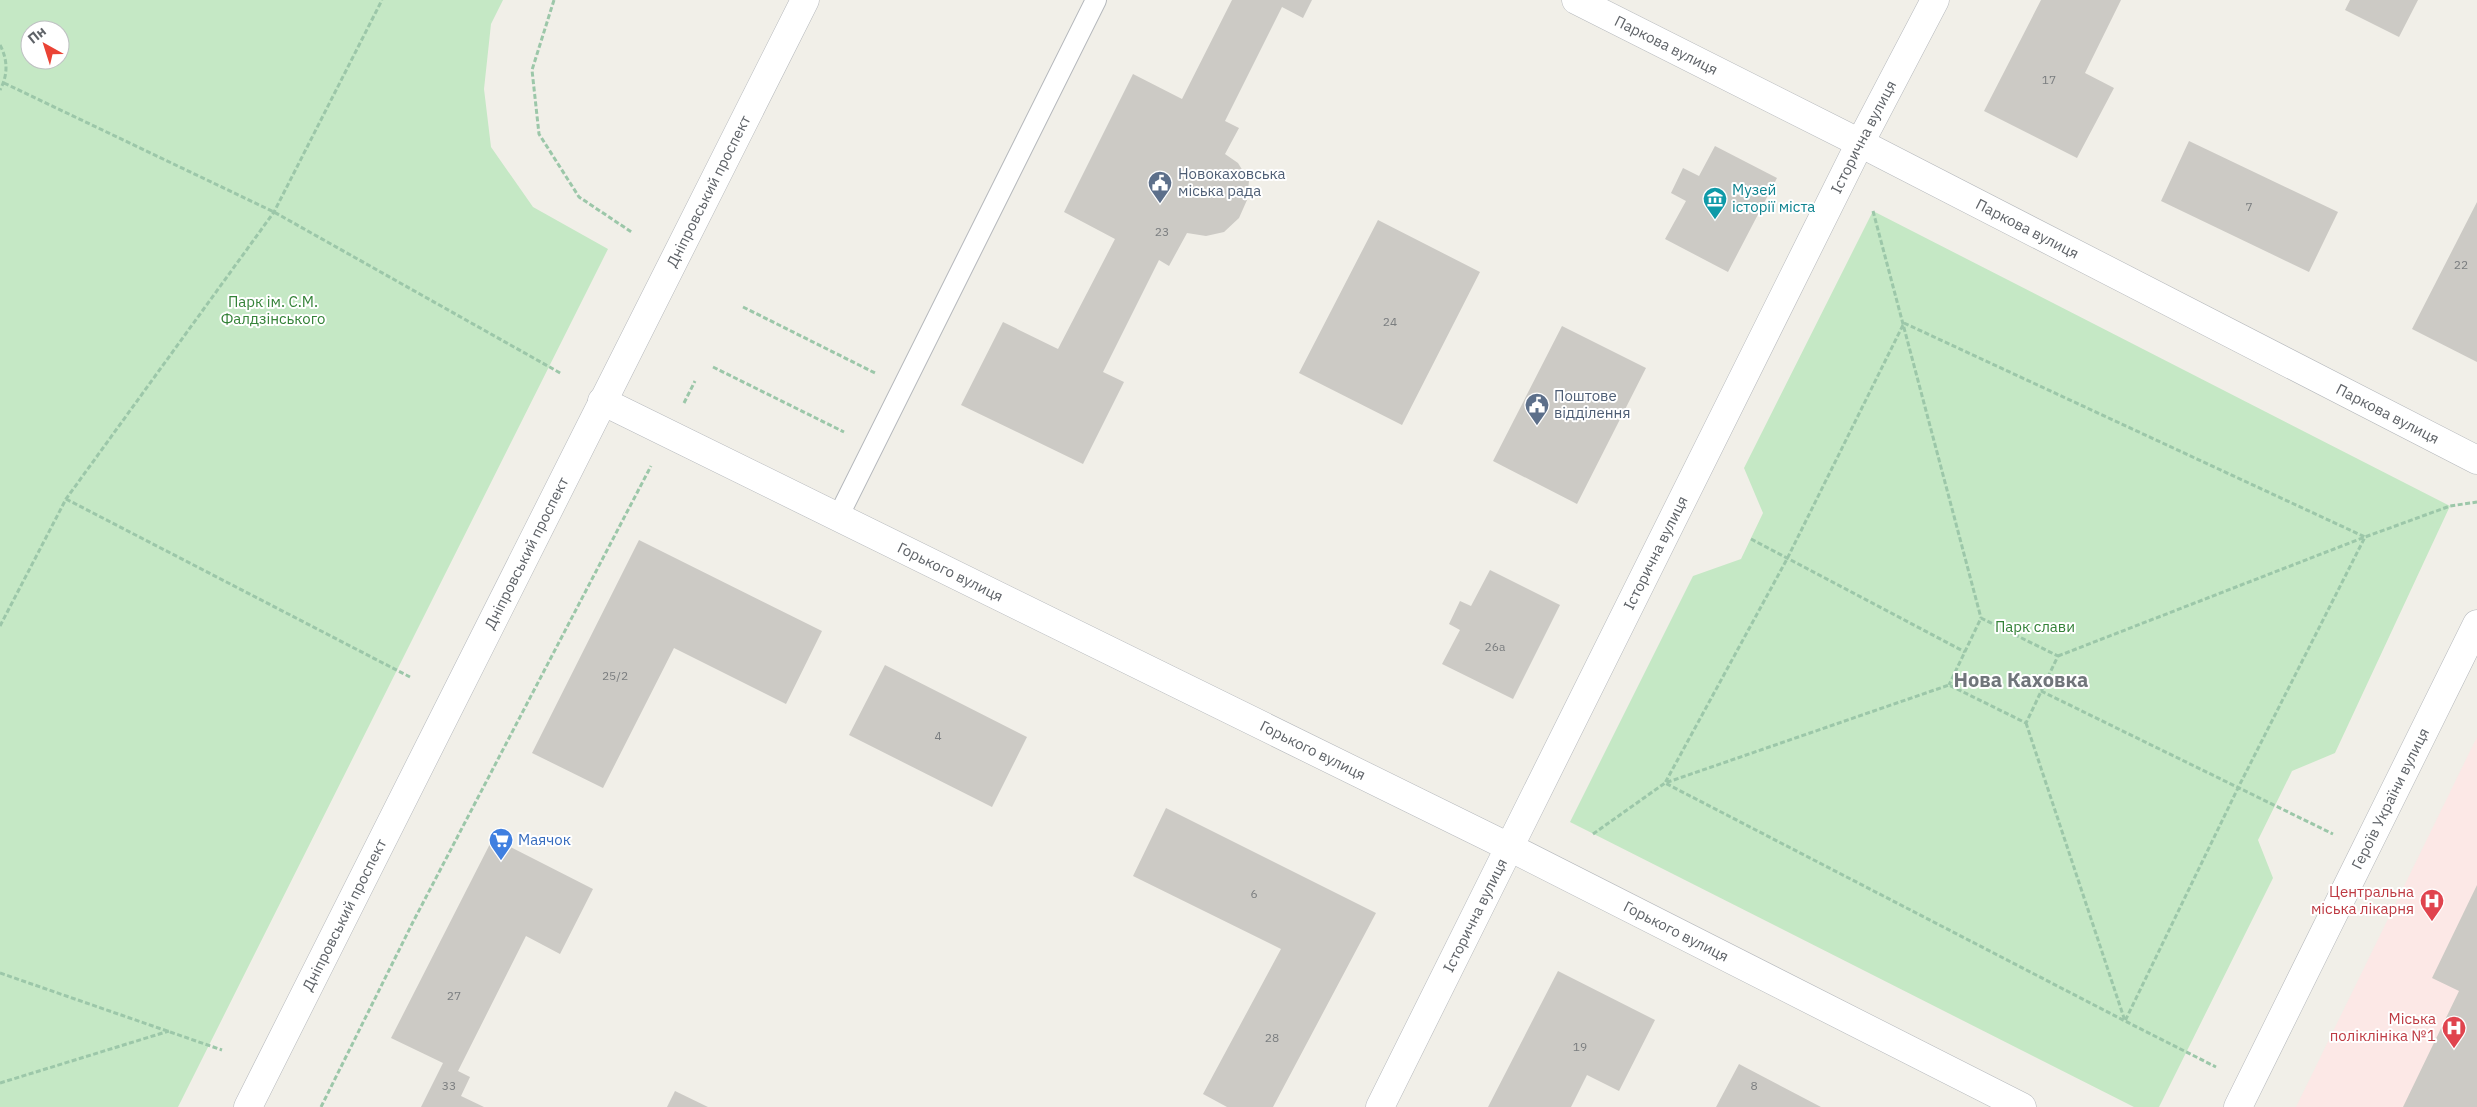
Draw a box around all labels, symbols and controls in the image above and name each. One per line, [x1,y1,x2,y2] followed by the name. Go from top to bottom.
[1612,11,1721,79] street label: Паркова вулиця
[20,20,70,70] north arrow
[24,22,50,48] text: Пн
[2042,72,2056,87] house number: 17
[1826,77,1900,196] street label: Історична вулиця
[662,112,754,270] street label: Дніпровський проспект
[1178,164,1286,200] place label: Новокаховська міська рада
[1147,170,1173,204] public building icon: Новокаховська міська рада
[1732,180,1815,216] place label: Музей історії міста
[1702,186,1728,220] museum icon: Музей історії міста
[1973,194,2082,263] street label: Паркова вулиця
[2245,199,2253,214] house number: 7
[1155,224,1169,239] house number: 23
[2454,257,2468,272] house number: 22
[221,292,325,328] park label: Парк ім. С.М. Фалдзінського
[1383,314,1397,329] house number: 24
[2333,379,2442,448] street label: Паркова вулиця
[1554,386,1630,422] place label: Поштове відділення
[1524,392,1550,426] public building icon: Поштове відділення
[480,474,572,632] street label: Дніпровський проспект
[1619,493,1692,613] street label: Історична вулиця
[894,538,1006,606] street label: Горького вулиця
[1995,617,2075,636] park label: Парк слави
[1485,639,1506,654] house number: 26а
[1954,666,2088,693] district label: Нова Каховка
[602,668,628,683] house number: 25/2
[1257,716,1369,784] street label: Горького вулиця
[2347,725,2433,872] street label: Героїв України вулиця
[934,728,942,743] house number: 4
[488,827,514,861] supermarket icon: Маячок
[518,830,571,849] place label: Маячок
[298,835,390,994] street label: Дніпровський проспект
[1439,855,1511,975] street label: Історична вулиця
[2311,882,2414,918] place label: Центральна міська лікарня
[1250,886,1258,901] house number: 6
[2419,888,2445,922] hospital icon: Центральна міська лікарня
[1620,897,1732,966] street label: Горького вулиця
[447,988,461,1003] house number: 27
[2330,1009,2436,1045] place label: Міська поліклініка №1
[2441,1015,2467,1049] hospital icon: Міська поліклініка №1
[1265,1030,1279,1045] house number: 28
[1573,1039,1587,1054] house number: 19
[442,1078,456,1093] house number: 33
[1750,1078,1758,1093] house number: 8

